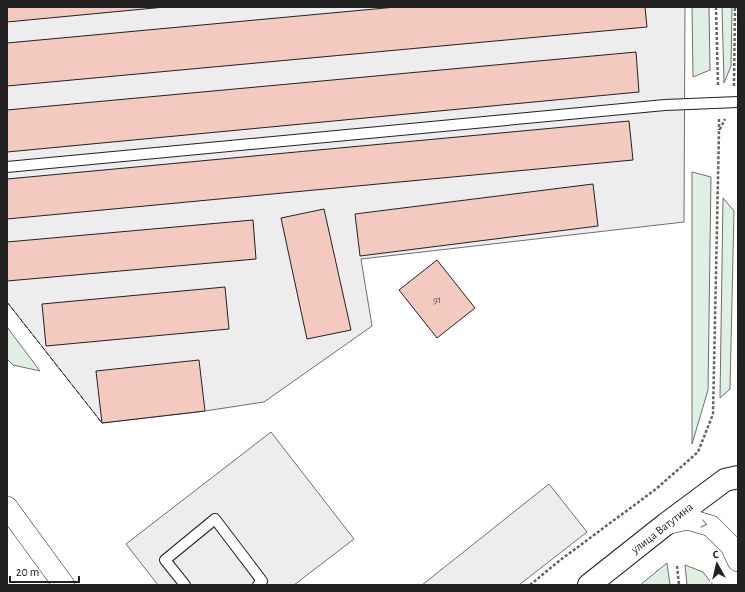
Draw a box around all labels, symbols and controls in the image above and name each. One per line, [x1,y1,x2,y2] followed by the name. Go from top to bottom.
[433,295,441,305] house number: 91
[628,500,696,557] street label: улица Ватутина
[701,519,707,527] one-way arrow
[697,544,737,584] north arrow
[712,549,719,560] text: С
[10,558,79,584] scale bar
[16,566,39,578] text: 20 m

